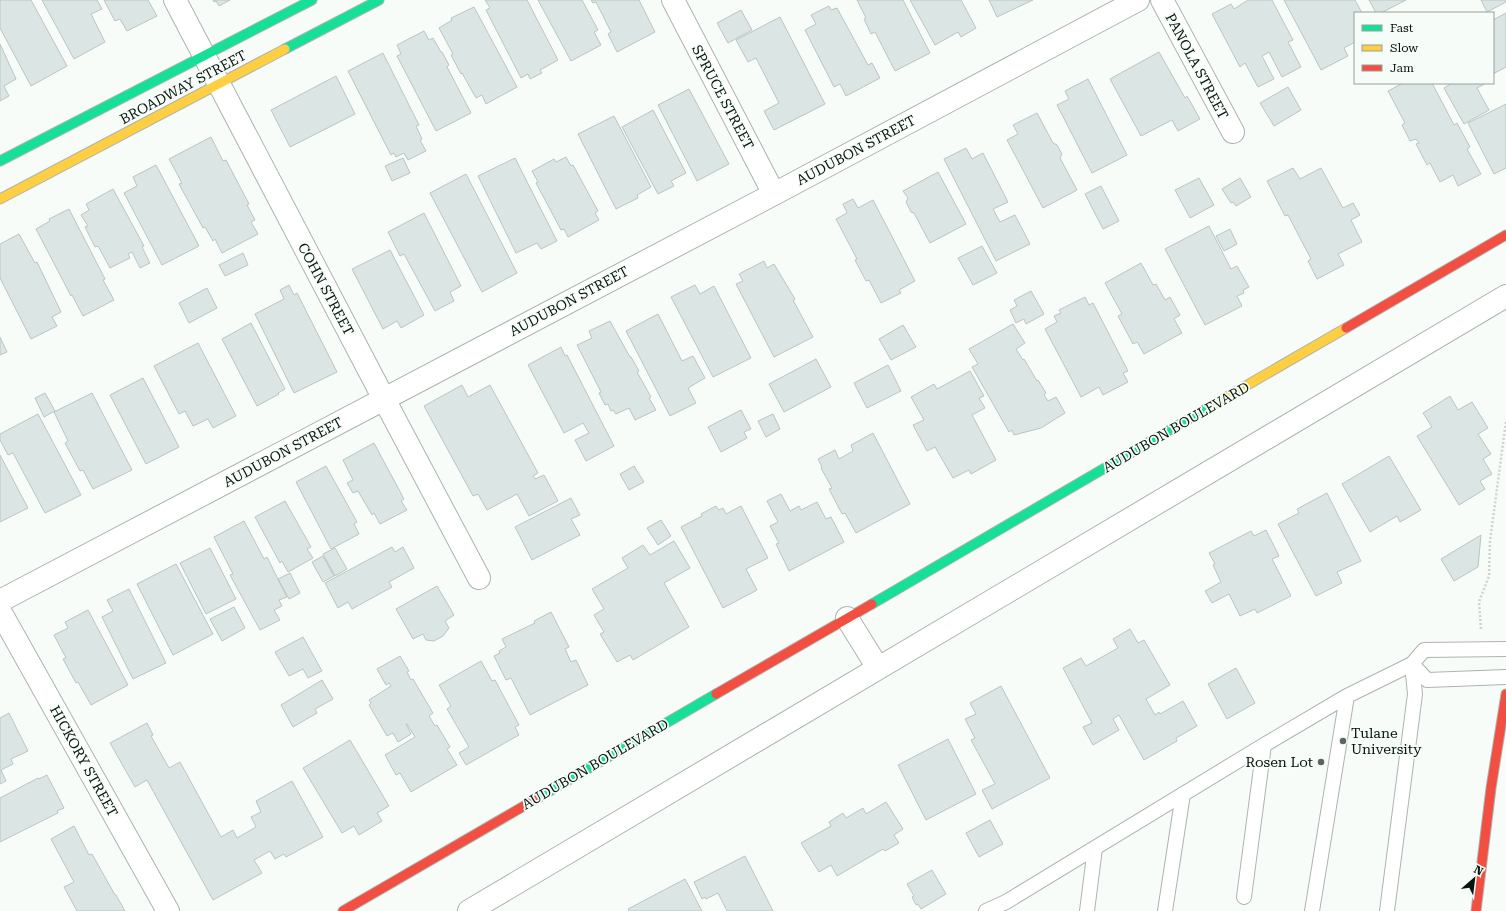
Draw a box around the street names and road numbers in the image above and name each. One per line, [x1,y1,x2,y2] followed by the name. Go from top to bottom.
[1162,10,1232,122] street label: PANOLA STREET
[689,42,757,152] street label: SPRUCE STREET
[117,47,249,127] street label: BROADWAY STREET
[794,112,918,188] street label: AUDUBON STREET
[295,240,357,338] street label: COHN STREET
[507,263,631,339] street label: AUDUBON STREET
[1100,378,1252,476] street label: AUDUBON BOULEVARD
[221,414,345,490] street label: AUDUBON STREET
[47,703,121,819] street label: HICKORY STREET
[519,715,671,813] street label: AUDUBON BOULEVARD

